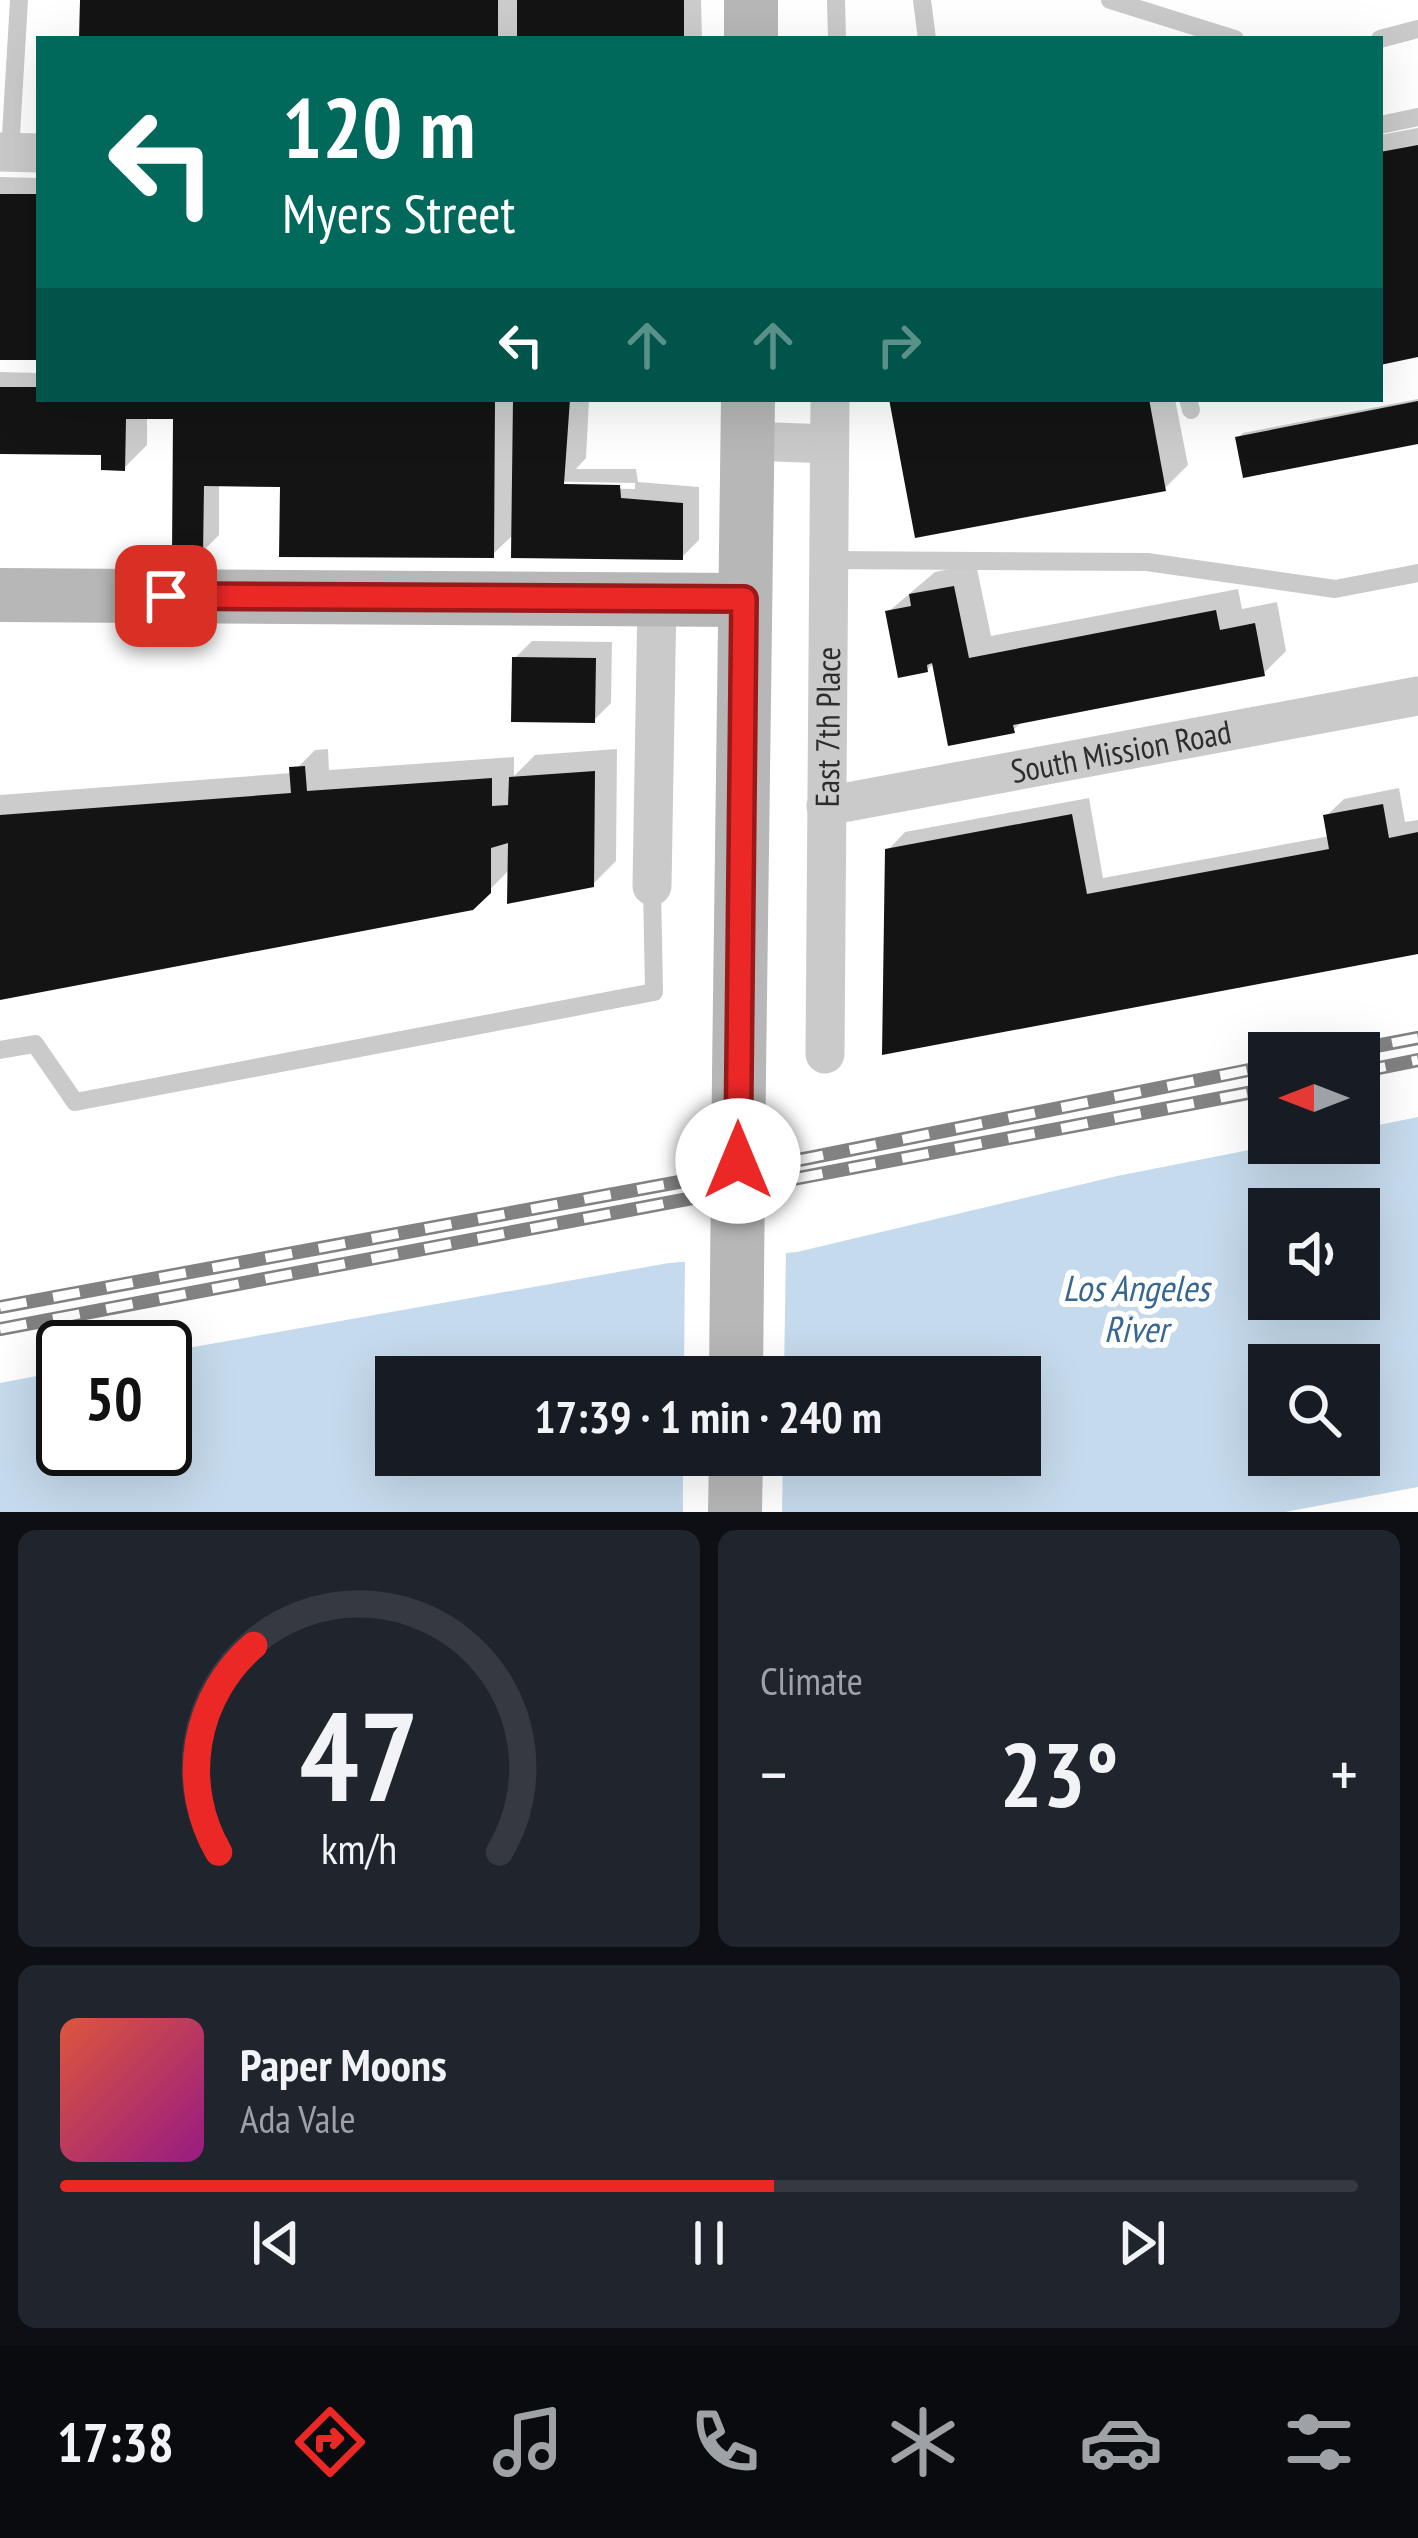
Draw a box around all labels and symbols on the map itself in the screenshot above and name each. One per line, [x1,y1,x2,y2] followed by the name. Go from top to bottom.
[115,545,217,647] pin
[805,647,849,807] street label: East 7th Place
[1007,709,1234,792] street label: South Mission Road
[1248,1032,1380,1164] north arrow
[675,1098,801,1224] position arrow
[1063,1264,1213,1352] water label: Los Angeles River
[36,1320,192,1476] speed limit sign: 50

